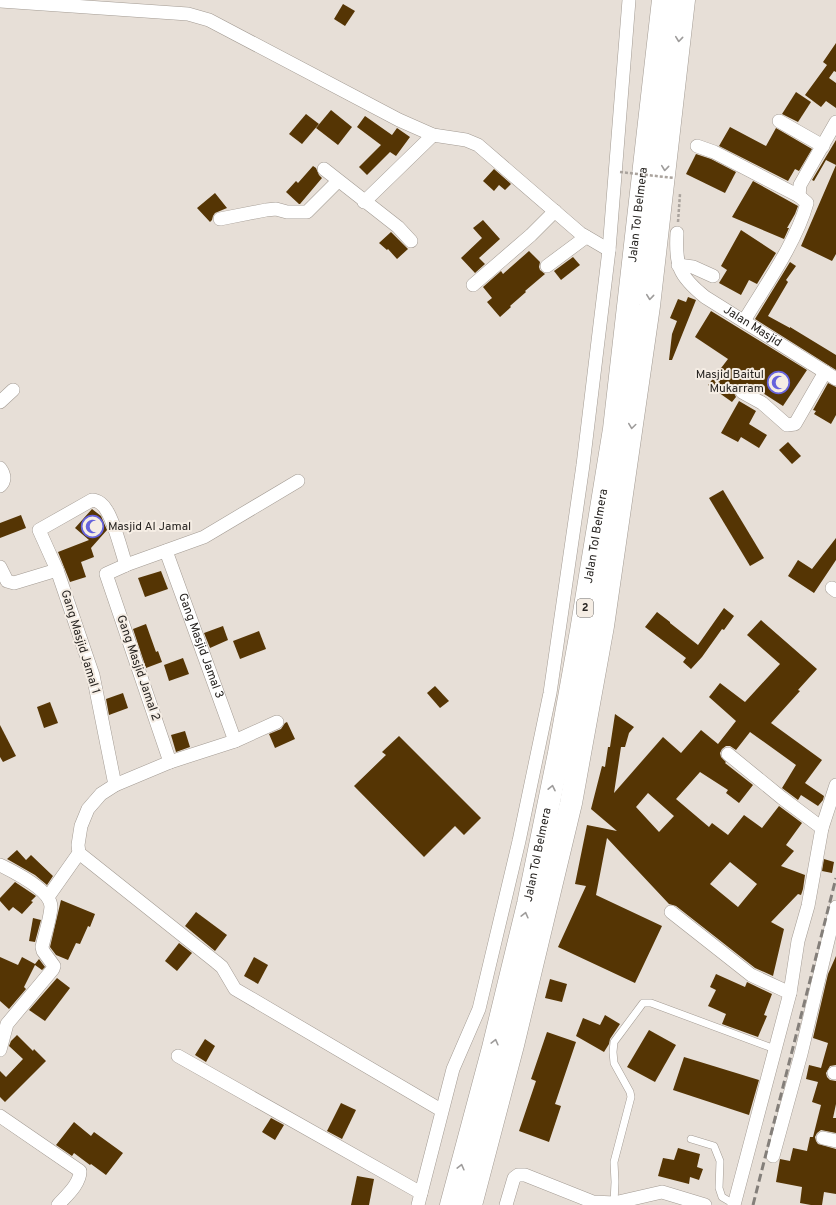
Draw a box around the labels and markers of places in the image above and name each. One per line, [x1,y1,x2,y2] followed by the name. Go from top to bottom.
[696,367,764,397] place label: Masjid Baitul Mukarram
[766,369,792,395] mosque icon: Masjid Baitul Mukarram
[80,514,106,540] mosque icon: Masjid Al Jamal
[108,519,191,535] place label: Masjid Al Jamal

